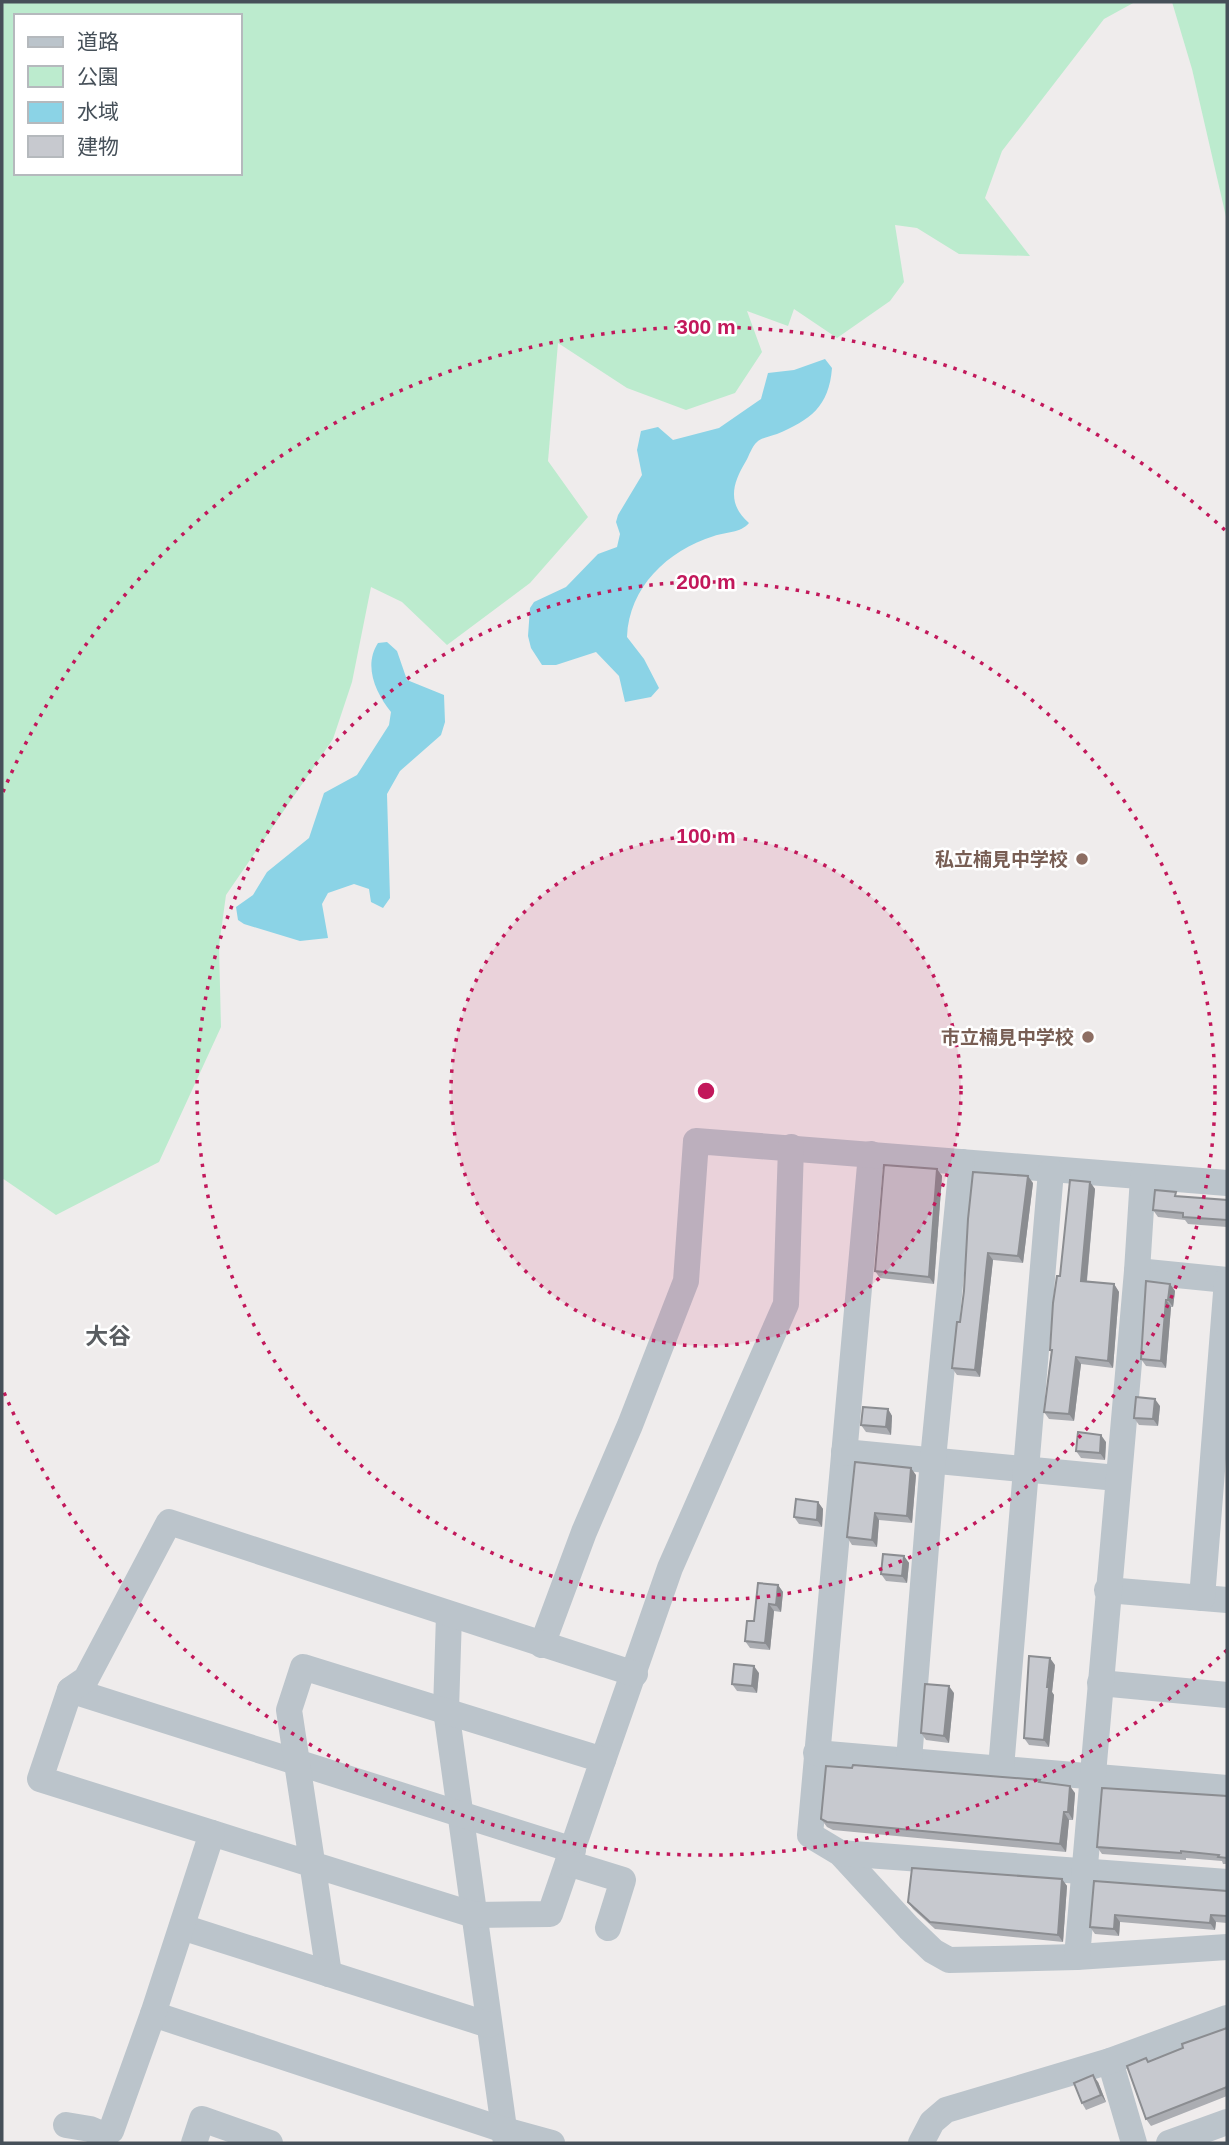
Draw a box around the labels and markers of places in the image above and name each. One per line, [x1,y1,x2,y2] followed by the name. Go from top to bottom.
[935,849,1068,870] place label: 私立楠見中学校
[1074,851,1090,867] marker: 私立楠見中学校
[941,1027,1074,1048] place label: 市立楠見中学校
[1080,1029,1096,1045] marker: 市立楠見中学校
[694,1079,718,1103] centre of rings

